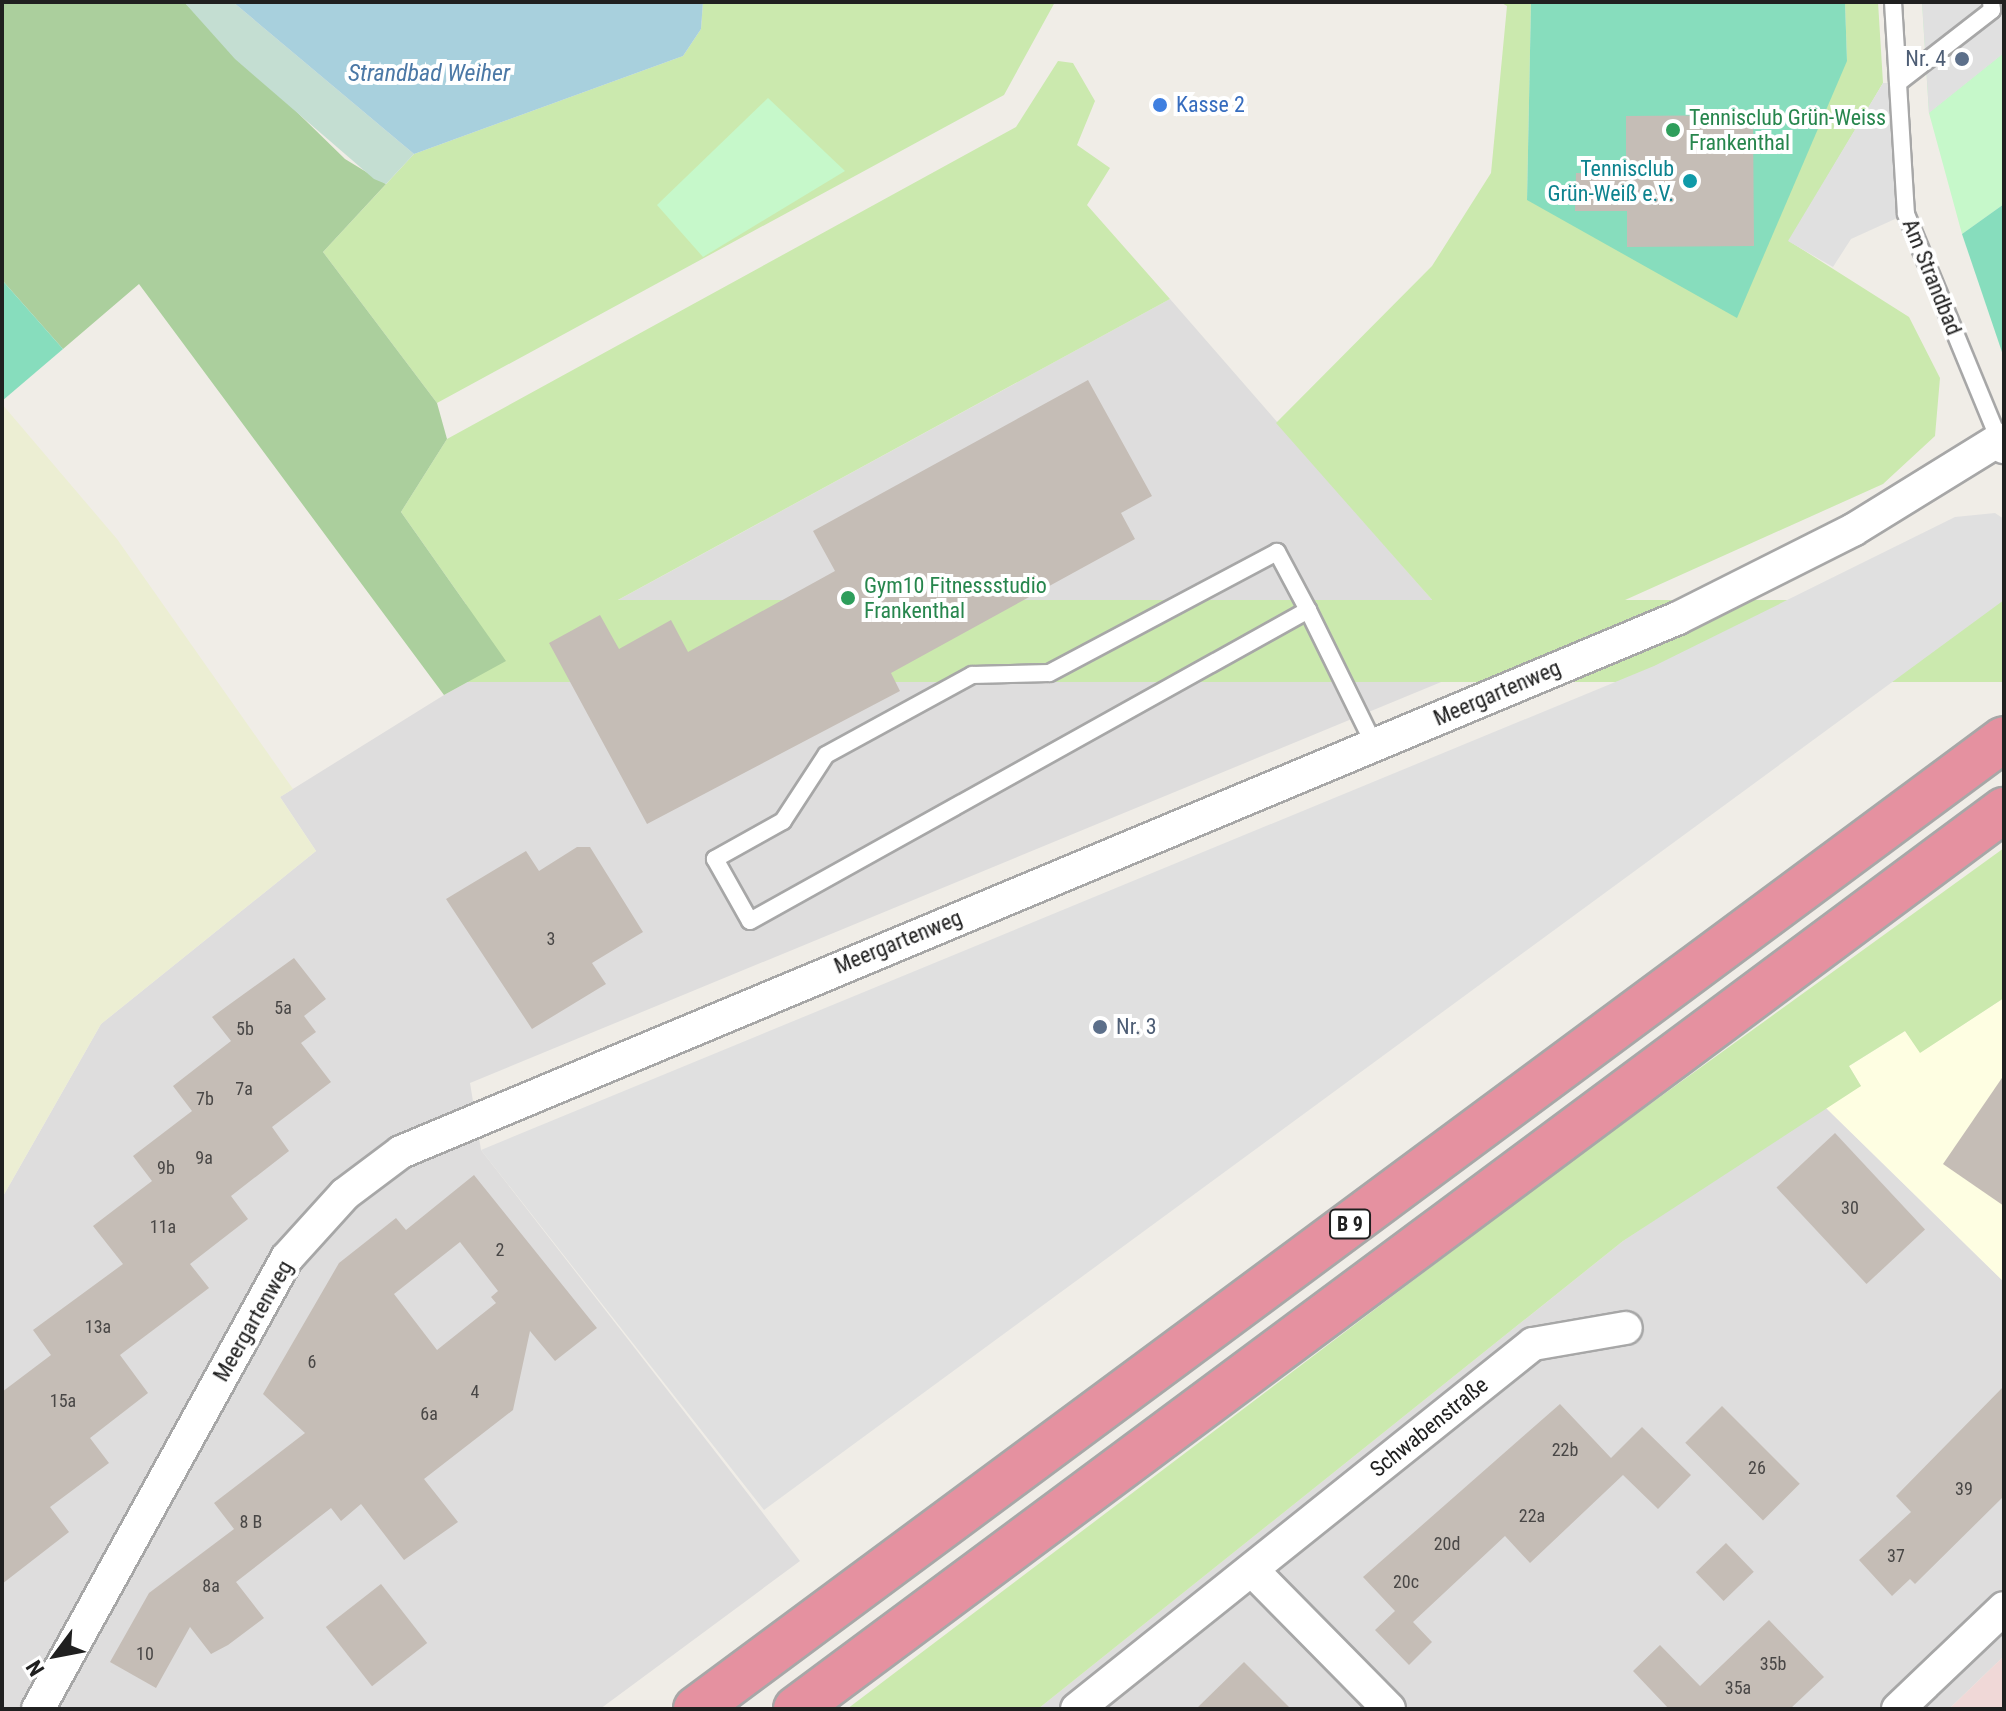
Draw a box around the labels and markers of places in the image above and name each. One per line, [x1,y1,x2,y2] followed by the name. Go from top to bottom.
[1905,46,1946,72] place label: Nr. 4
[1953,50,1971,68] marker: Nr. 4
[1176,92,1245,118] place label: Kasse 2
[1151,96,1169,114] marker: Kasse 2
[1689,104,1886,156] place label: Tennisclub Grün-Weiss Frankenthal
[1664,121,1682,139] marker: Tennisclub Grün-Weiss Frankenthal
[1547,155,1674,206] place label: Tennisclub Grün-Weiß e.V.
[1681,172,1699,190] marker: Tennisclub Grün-Weiß e.V.
[864,572,1047,624] place label: Gym10 Fitnessstudio Frankenthal
[839,589,857,607] marker: Gym10 Fitnessstudio Frankenthal
[1116,1014,1157,1040] place label: Nr. 3
[1091,1018,1109,1036] marker: Nr. 3

